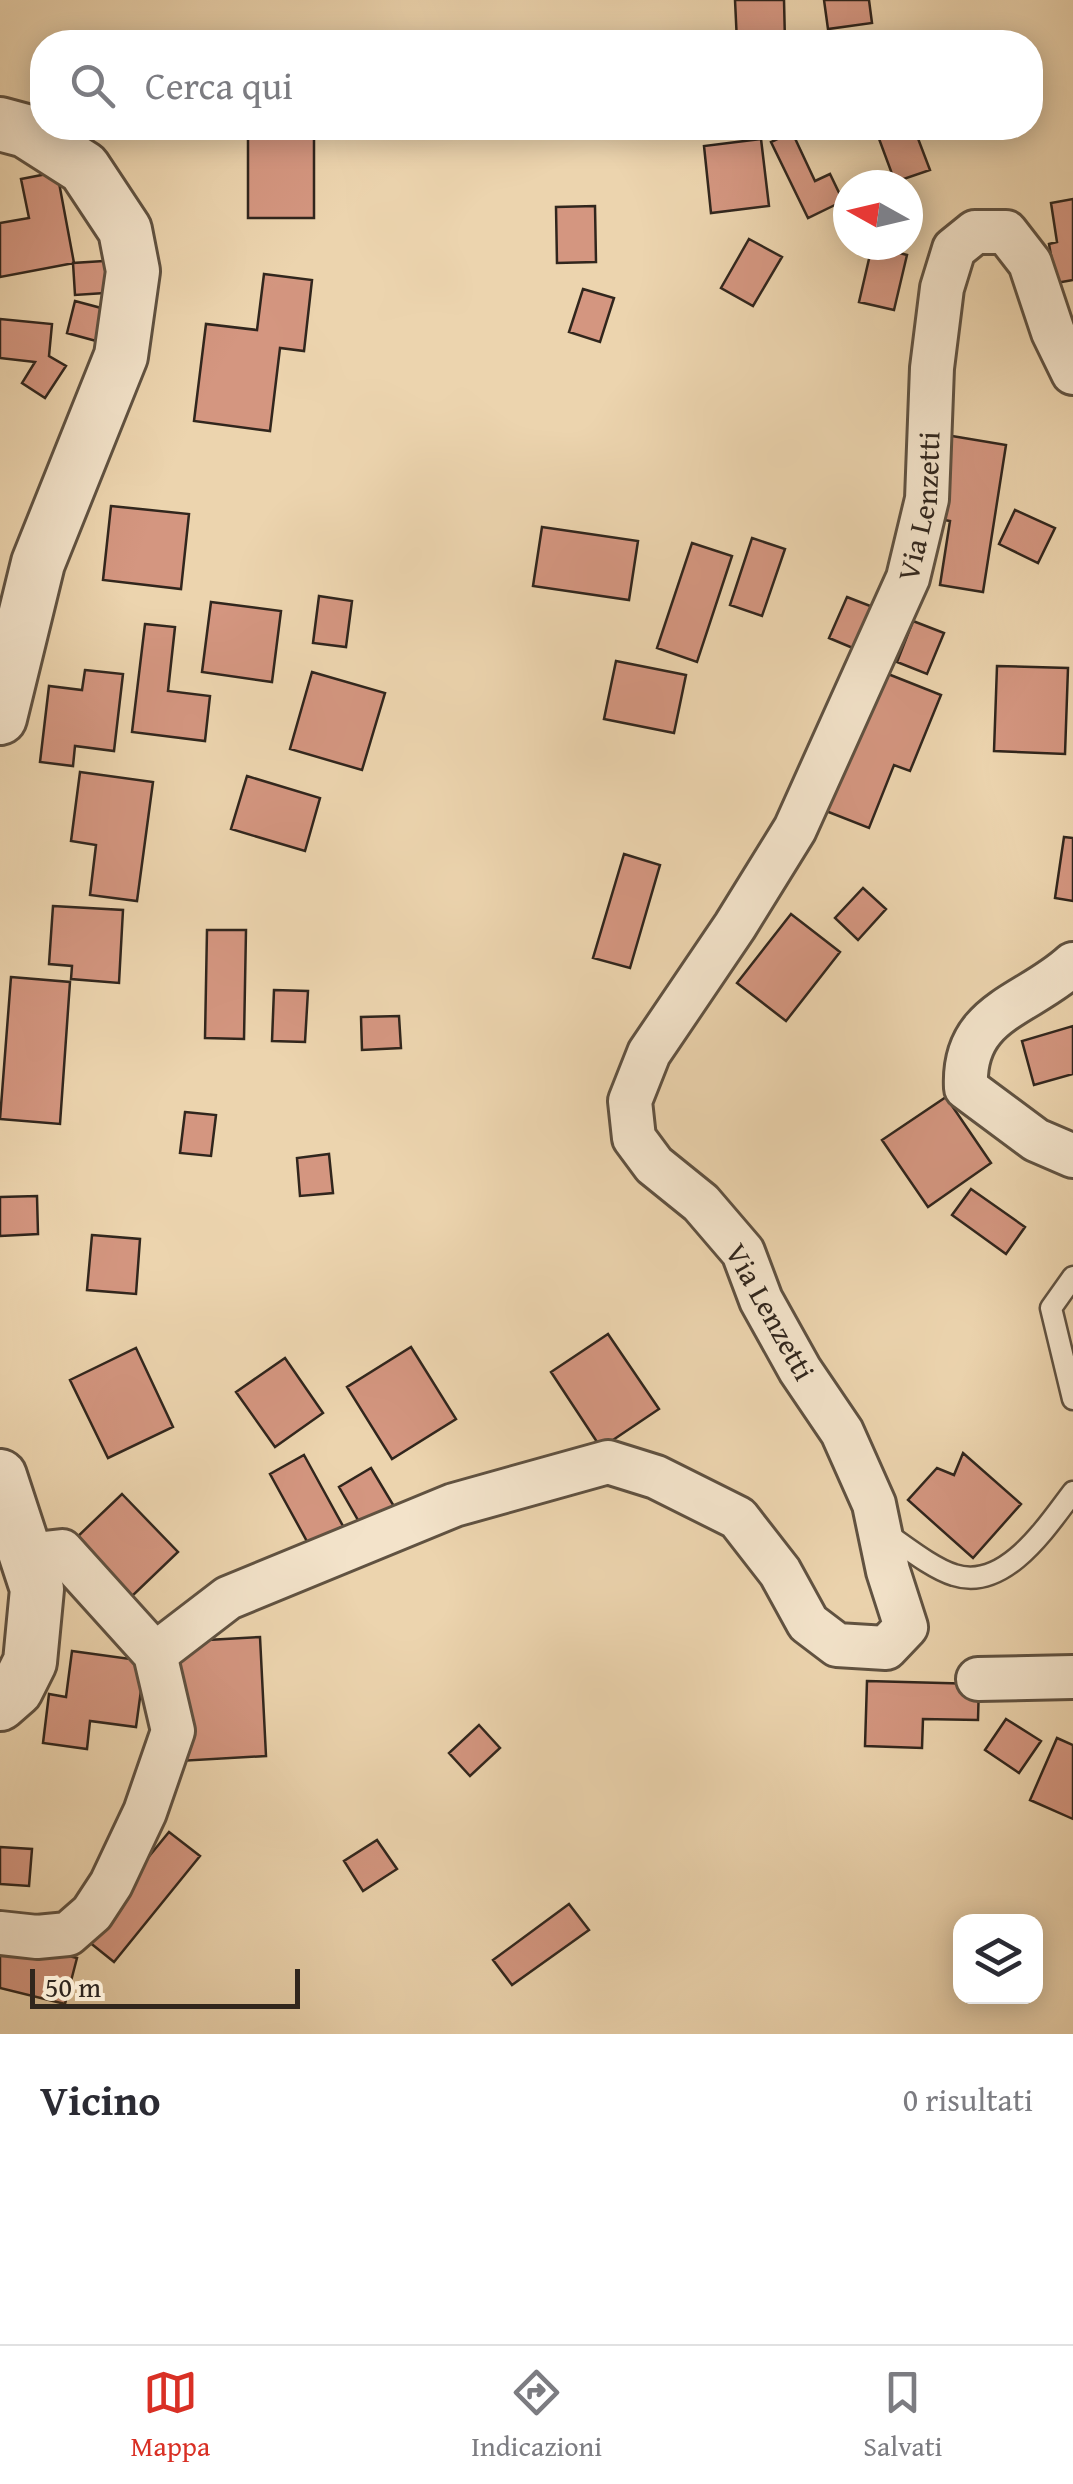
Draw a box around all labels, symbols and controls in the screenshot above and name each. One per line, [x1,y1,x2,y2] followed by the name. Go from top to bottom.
[30,30,1043,140] search box
[145,57,293,113] text: Cerca qui
[65,58,120,113] icon: search
[833,170,923,260] north arrow
[885,431,951,585] street label: Via Lenzetti
[715,1235,827,1388] street label: Via Lenzetti
[953,1914,1043,2004] map controls
[953,1914,1043,2004] button: layers
[30,1964,300,2008] scale bar
[45,1966,101,2007] text: 50 m
[40,2069,161,2130] text: Vicino
[903,2076,1033,2123] text: 0 risultati
[131,2365,210,2466] tab: Mappa
[471,2365,602,2466] tab: Indicazioni
[863,2365,942,2466] tab: Salvati

